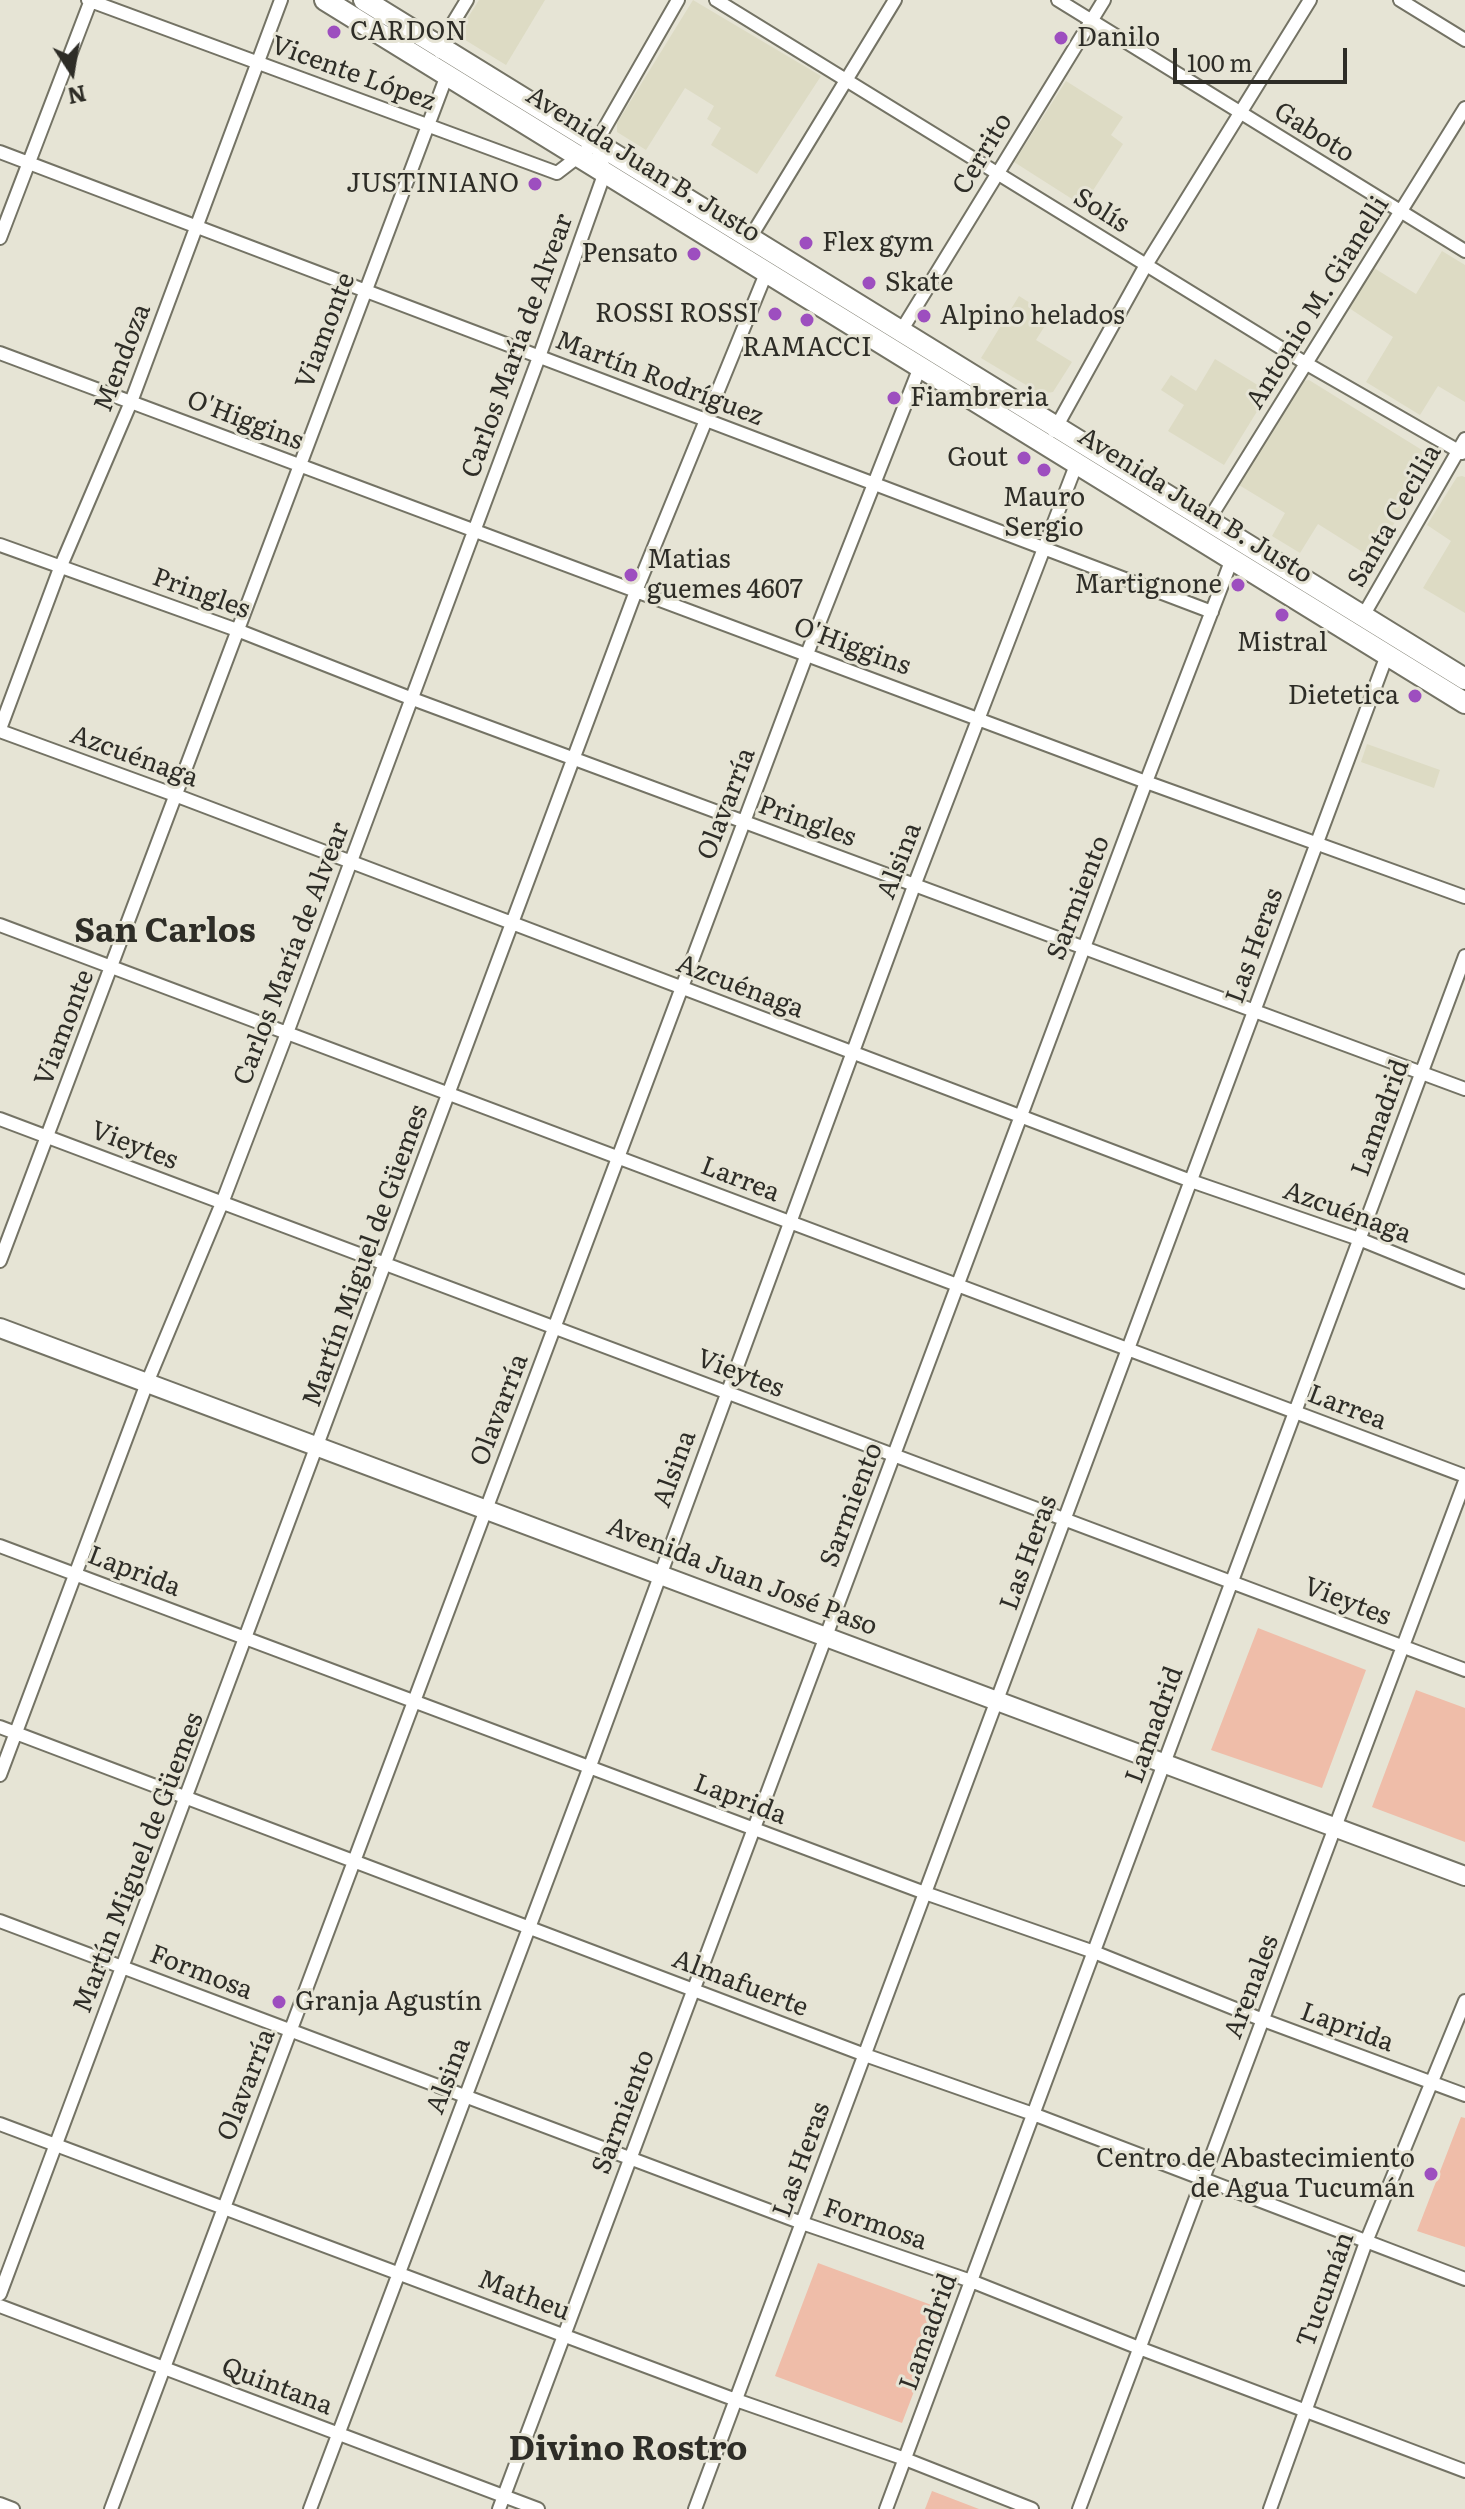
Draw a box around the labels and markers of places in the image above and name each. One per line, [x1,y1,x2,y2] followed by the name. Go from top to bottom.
[350,16,467,48] place label: CARDON
[1077,22,1160,54] place label: Danilo
[325,23,343,41] marker: CARDON
[1052,29,1070,47] marker: Danilo
[346,168,519,200] place label: JUSTINIANO
[526,175,544,193] marker: JUSTINIANO
[822,227,934,259] place label: Flex gym
[797,234,815,252] marker: Flex gym
[582,238,678,270] place label: Pensato
[685,245,703,263] marker: Pensato
[885,267,953,299] place label: Skate
[860,274,878,292] marker: Skate
[595,298,759,330] place label: ROSSI ROSSI
[940,300,1125,332] place label: Alpino helados
[766,305,784,323] marker: ROSSI ROSSI
[915,307,933,325] marker: Alpino helados
[798,311,816,329] marker: RAMACCI
[742,332,872,364] place label: RAMACCI
[910,382,1048,414] place label: Fiambreria
[885,389,903,407] marker: Fiambreria
[947,442,1008,474] place label: Gout
[1015,449,1033,467] marker: Gout
[1035,461,1053,479] marker: Mauro Sergio
[1003,482,1085,544] place label: Mauro Sergio
[647,544,803,606] place label: Matias guemes 4607
[622,566,640,584] marker: Matias guemes 4607
[1074,569,1222,601] place label: Martignone
[1229,576,1247,594] marker: Martignone
[1273,606,1291,624] marker: Mistral
[1237,627,1327,659] place label: Mistral
[1288,680,1399,712] place label: Dietetica
[1406,687,1424,705] marker: Dietetica
[295,1986,482,2018] place label: Granja Agustín
[270,1993,288,2011] marker: Granja Agustín
[1096,2143,1415,2204] place label: Centro de Abastecimiento de Agua Tucumán
[1422,2165,1440,2183] marker: Centro de Abastecimiento de Agua Tucumán

